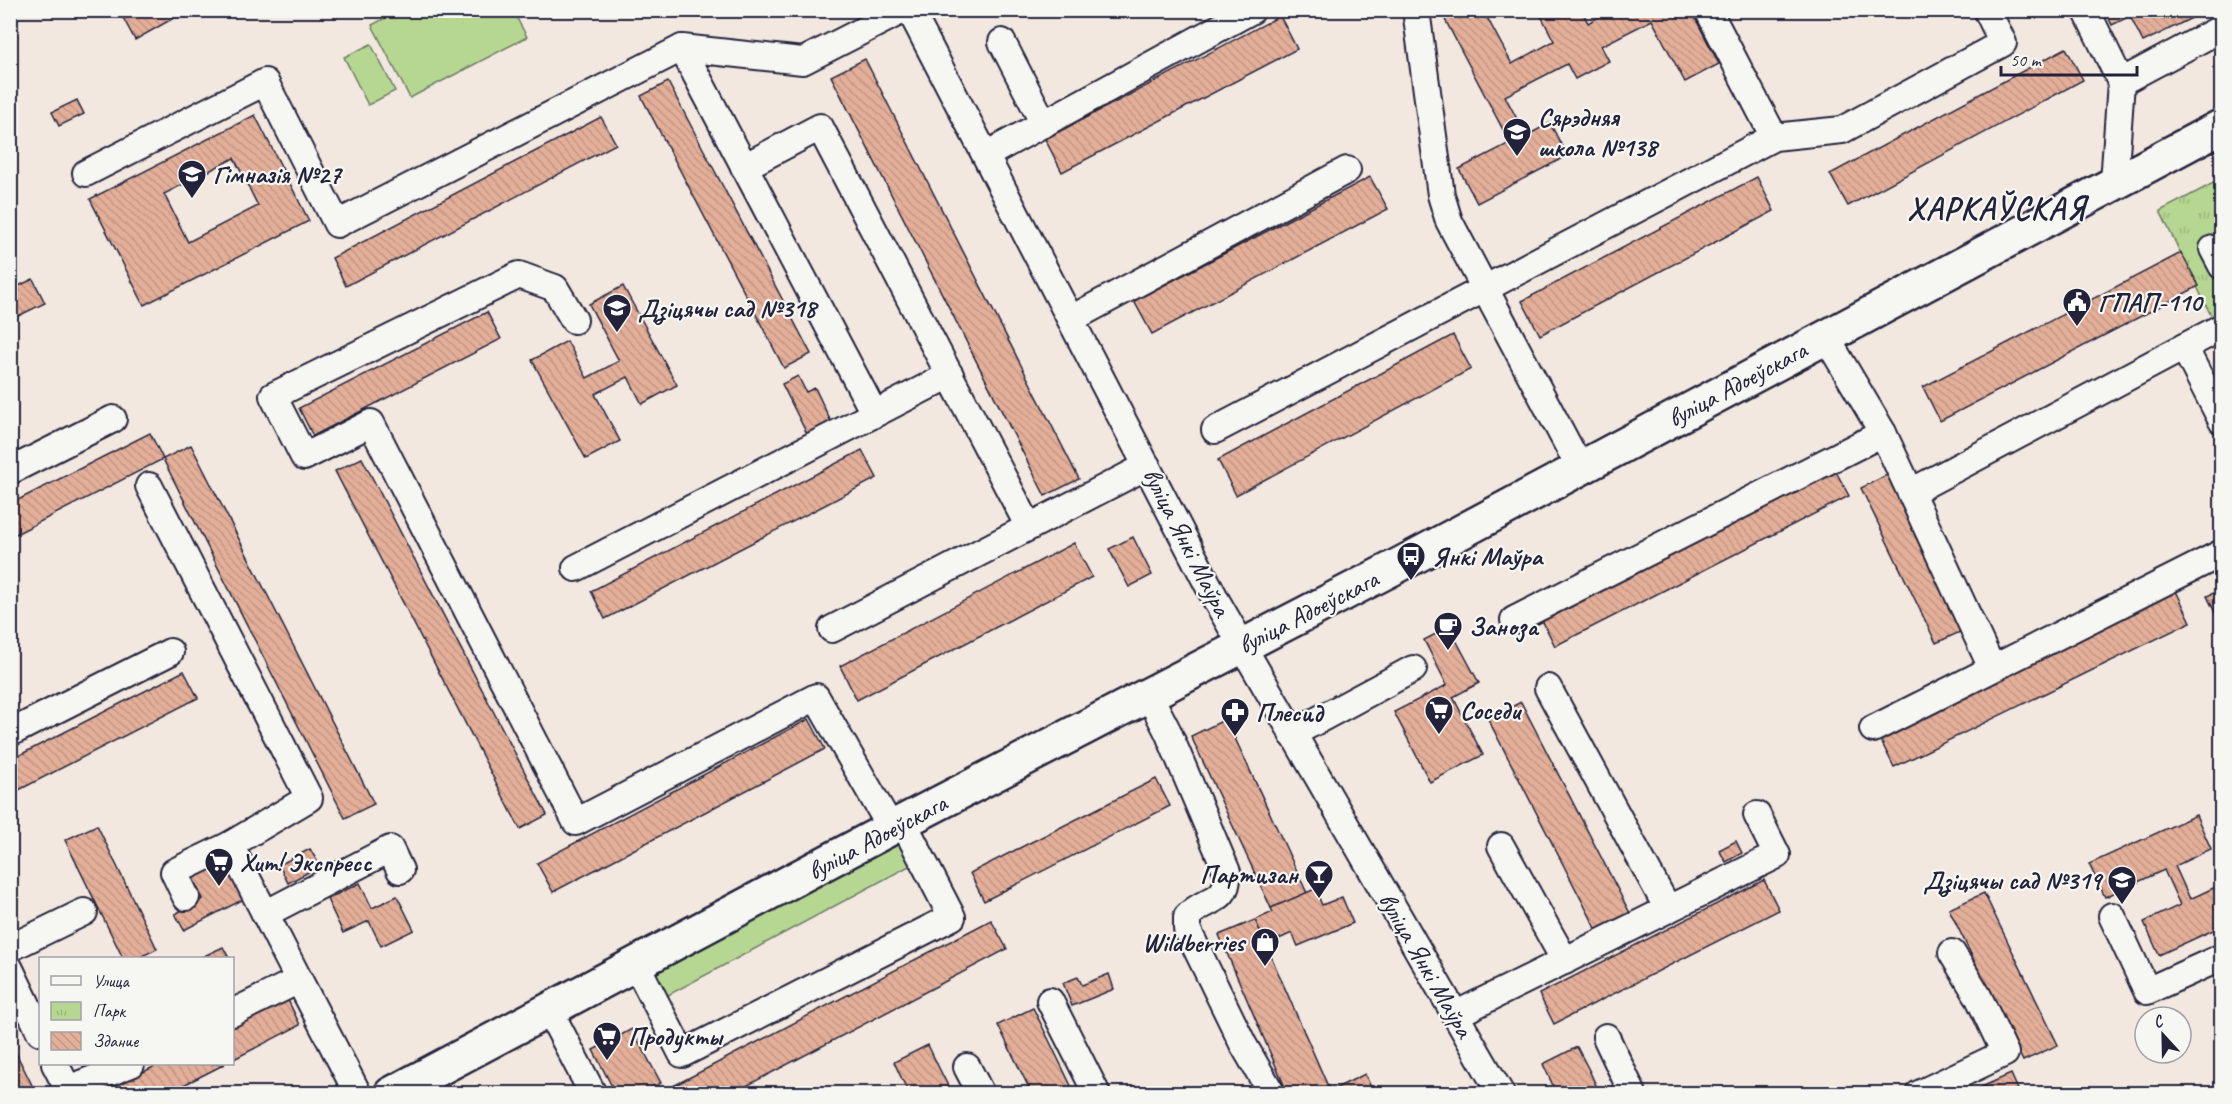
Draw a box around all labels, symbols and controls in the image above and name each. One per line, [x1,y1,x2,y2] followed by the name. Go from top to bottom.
[2001,39,2138,77] scale bar
[2010,49,2043,71] text: 50 m
[1538,101,1660,164] place label: Сярэдняя школа №138
[1501,116,1533,158] school or university icon: Сярэдняя школа №138
[176,158,208,200] school or university icon: Гімназія №27
[213,158,343,191] place label: Гімназія №27
[1907,188,2089,229] district label: ХАРКАЎСКАЯ
[2061,286,2093,328] public building icon: ГПАП-110
[2098,286,2204,319] place label: ГПАП-110
[601,292,633,334] school or university icon: Дзіцячы сад №318
[638,292,819,325] place label: Дзіцячы сад №318
[1662,333,1814,435] street label: вуліца Адоеўскага
[1135,462,1239,623] street label: вуліца Янкі Маўра
[1395,540,1427,582] bus stop icon: Янкі Маўра
[1432,540,1544,573] place label: Янкі Маўра
[1232,562,1385,661] street label: вуліца Адоеўскага
[1432,610,1464,652] cafe icon: Заноза
[1469,610,1540,643] place label: Заноза
[1423,694,1455,736] supermarket icon: Соседи
[1460,694,1523,727] place label: Соседи
[1219,696,1251,738] pharmacy icon: Плесид
[1256,696,1325,729] place label: Плесид
[802,786,954,888] street label: вуліца Адоеўскага
[203,846,235,888] supermarket icon: Хит! Экспресс
[240,846,372,879] place label: Хит! Экспресс
[1200,858,1300,891] place label: Партизан
[1303,858,1335,900] bar icon: Партизан
[1923,864,2104,897] place label: Дзіцячы сад №319
[2106,864,2138,906] school or university icon: Дзіцячы сад №319
[1371,886,1482,1045] street label: вуліца Янкі Маўра
[1142,926,1247,959] place label: Wildberries
[1249,926,1281,968] shop icon: Wildberries
[39,957,234,1065] legend
[93,970,130,992] text: Улица
[93,1000,127,1022] text: Парк
[2133,1005,2193,1065] north arrow
[2150,1010,2167,1033] text: С
[591,1020,623,1062] supermarket icon: Продукты
[628,1020,724,1053] place label: Продукты
[93,1030,139,1052] text: Здание

